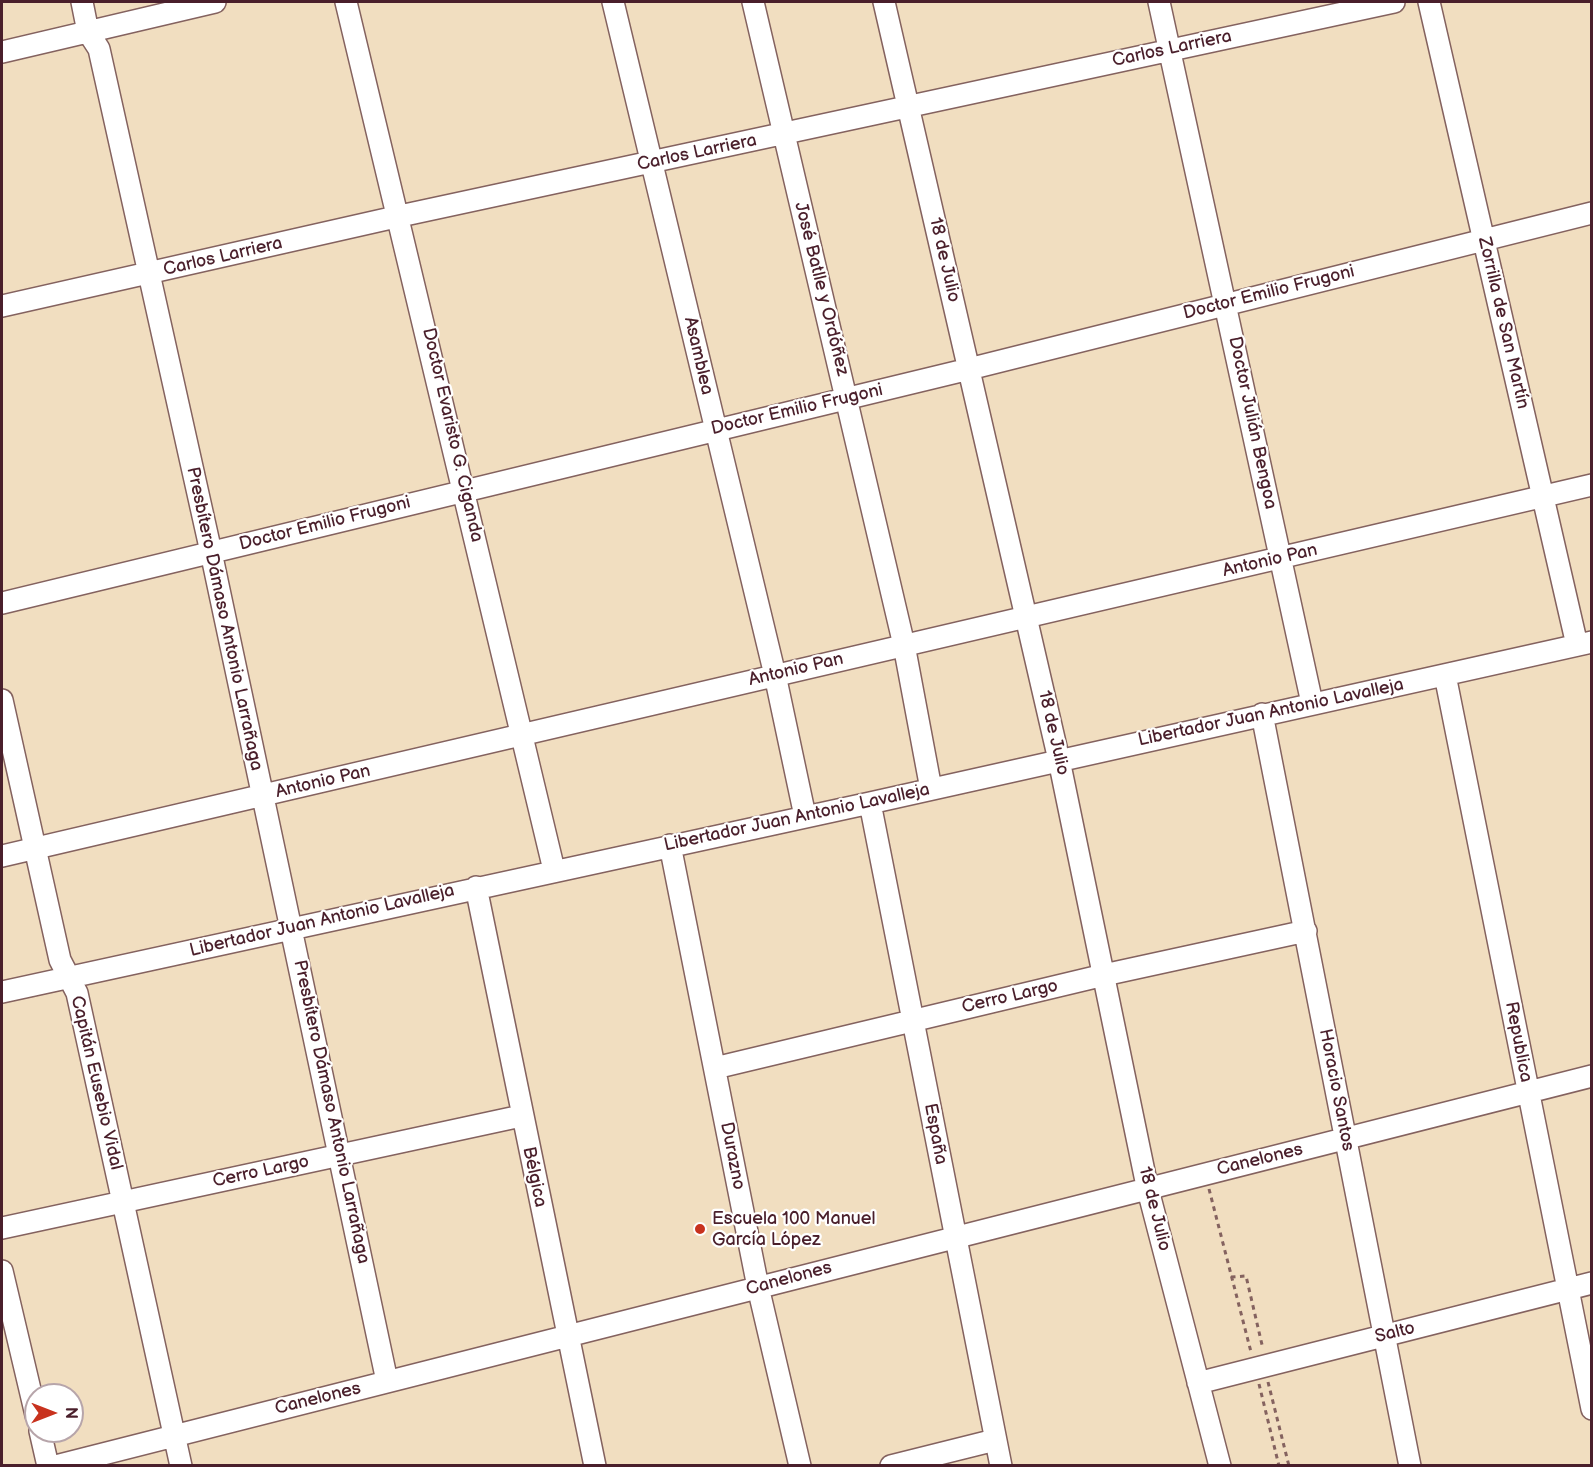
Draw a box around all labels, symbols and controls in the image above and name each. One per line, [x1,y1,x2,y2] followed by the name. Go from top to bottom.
[1110,26,1234,72] street label: Carlos Larriera
[635,130,759,176] street label: Carlos Larriera
[789,200,853,378] street label: José Batlle y Ordóñez
[924,216,964,304] street label: 18 de Julio
[161,233,285,281] street label: Carlos Larriera
[1473,235,1533,411] street label: Zorrilla de San Martín
[1181,261,1357,325] street label: Doctor Emilio Frugoni
[679,315,717,397] street label: Asamblea
[417,326,487,544] street label: Doctor Evaristo G. Ciganda
[1223,335,1281,511] street label: Doctor Julián Bengoa
[709,380,885,440] street label: Doctor Emilio Frugoni
[181,465,267,773] street label: Presbítero Dámaso Antonio Larrañaga
[237,492,413,556] street label: Doctor Emilio Frugoni
[1220,540,1320,582] street label: Antonio Pan
[746,649,846,691] street label: Antonio Pan
[1136,674,1406,752] street label: Libertador Juan Antonio Lavalleja
[1033,689,1073,777] street label: 18 de Julio
[273,761,373,803] street label: Antonio Pan
[662,779,932,857] street label: Libertador Juan Antonio Lavalleja
[187,880,457,962] street label: Libertador Juan Antonio Lavalleja
[288,958,374,1266] street label: Presbítero Dámaso Antonio Larrañaga
[960,975,1060,1019] street label: Cerro Largo
[65,994,127,1172] street label: Capitán Eusebio Vidal
[1500,1000,1536,1084] street label: Republica
[1314,1027,1358,1153] street label: Horacio Santos
[919,1102,951,1166] street label: España
[715,1120,749,1192] street label: Durazno
[1215,1139,1305,1181] street label: Canelones
[517,1145,551,1209] street label: Bélgica
[211,1151,311,1193] street label: Cerro Largo
[1133,1165,1175,1253] street label: 18 de Julio
[712,1208,875,1250] place label: Escuela 100 Manuel García López
[693,1222,707,1236] marker: Escuela 100 Manuel García López
[744,1257,834,1301] street label: Canelones
[1373,1318,1417,1348] street label: Salto
[273,1378,363,1420] street label: Canelones
[24,1383,84,1443] north arrow
[61,1407,80,1419] text: N

